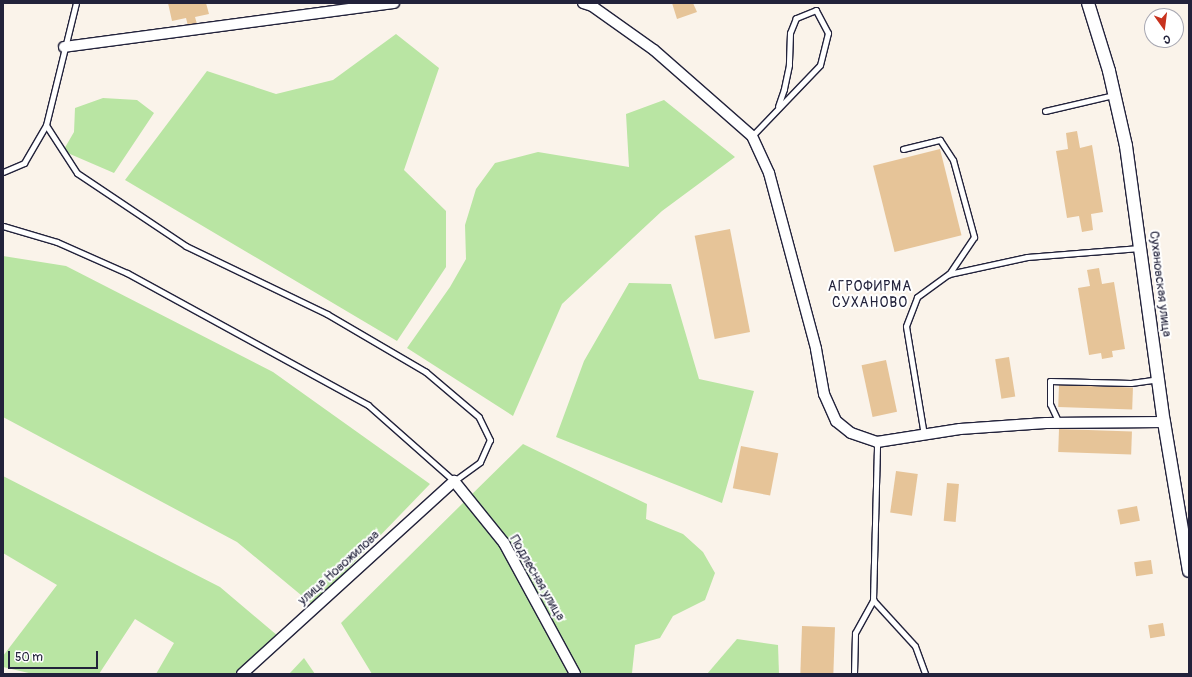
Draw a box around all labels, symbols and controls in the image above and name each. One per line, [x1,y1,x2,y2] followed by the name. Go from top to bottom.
[1144,8,1184,48] north arrow
[1162,32,1172,46] text: С
[1146,230,1174,338] street label: Сухановская улица
[828,279,912,312] district label: АГРОФИРМА СУХАНОВО
[295,527,383,609] street label: улица Новожилова
[506,532,568,624] street label: Подлесная улица
[10,643,100,669] scale bar
[15,650,43,665] text: 50 m

